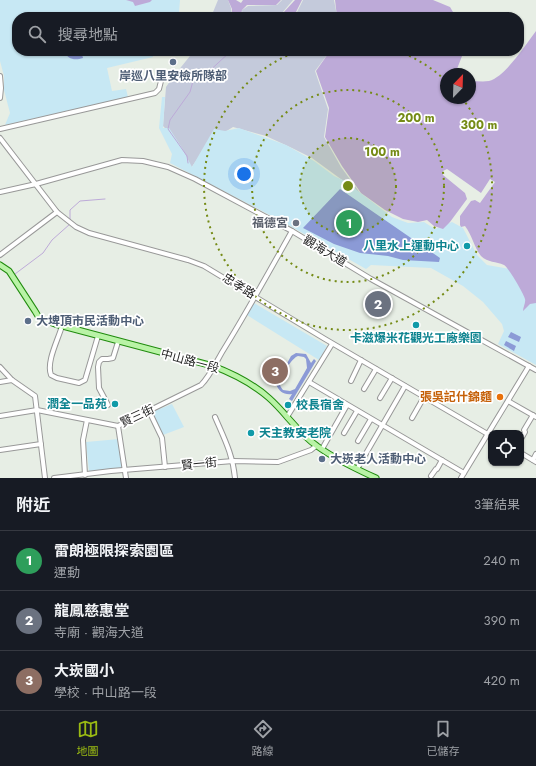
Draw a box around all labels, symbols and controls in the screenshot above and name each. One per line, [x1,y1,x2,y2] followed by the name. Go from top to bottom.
[12,12,524,56] search box
[26,23,48,45] icon: search
[58,24,118,46] text: 搜尋地點
[168,57,178,67] marker: 岸巡八里安檢所隊部
[119,67,227,85] place label: 岸巡八里安檢所隊部
[440,68,476,104] north arrow
[397,109,435,127] text: 200 m
[461,116,498,134] text: 300 m
[364,143,400,161] text: 100 m
[234,164,254,184] your location
[341,179,355,193] centre of rings
[336,208,362,238] pin: 1
[252,214,288,232] place label: 福德宮
[291,218,301,228] marker: 福德宮
[300,231,350,271] street label: 觀海大道
[363,237,459,255] place label: 八里水上運動中心
[462,241,472,251] marker: 八里水上運動中心
[219,269,259,303] street label: 忠孝路
[365,289,391,319] pin: 2
[36,312,144,330] place label: 大埤頂市民活動中心
[23,316,33,326] marker: 大埤頂市民活動中心
[411,320,421,330] marker: 卡滋爆米花觀光工廠樂園
[350,329,482,347] place label: 卡滋爆米花觀光工廠樂園
[159,345,221,377] street label: 中山路一段
[262,356,288,386] pin: 3
[420,388,492,406] place label: 張吳記什錦麵
[495,392,505,402] marker: 張吳記什錦麵
[47,395,107,413] place label: 潤全一品苑
[296,396,344,414] place label: 校長宿舍
[110,399,120,409] marker: 潤全一品苑
[117,400,157,432] street label: 賢三街
[283,400,293,410] marker: 校長宿舍
[259,424,331,442] place label: 天主教安老院
[246,428,256,438] marker: 天主教安老院
[488,430,524,466] map controls
[488,430,524,466] button: locate
[330,450,426,468] place label: 大崁老人活動中心
[180,453,218,475] street label: 賢一街
[317,454,327,464] marker: 大崁老人活動中心
[16,493,50,517] text: 附近
[474,495,520,514] text: 3筆結果
[54,540,174,562] text: 雷朗極限探索園區
[26,551,32,570] text: 1
[483,551,520,570] text: 240 m
[54,563,80,582] text: 運動
[54,600,129,622] text: 龍鳳慈惠堂
[25,611,33,630] text: 2
[484,611,520,630] text: 390 m
[54,623,144,642] text: 寺廟 · 觀海大道
[54,660,114,682] text: 大崁國小
[25,671,33,690] text: 3
[483,671,520,690] text: 420 m
[54,683,157,702] text: 學校 · 中山路一段
[77,718,99,759] tab: 地圖
[252,718,274,759] tab: 路線
[427,718,460,759] tab: 已儲存

